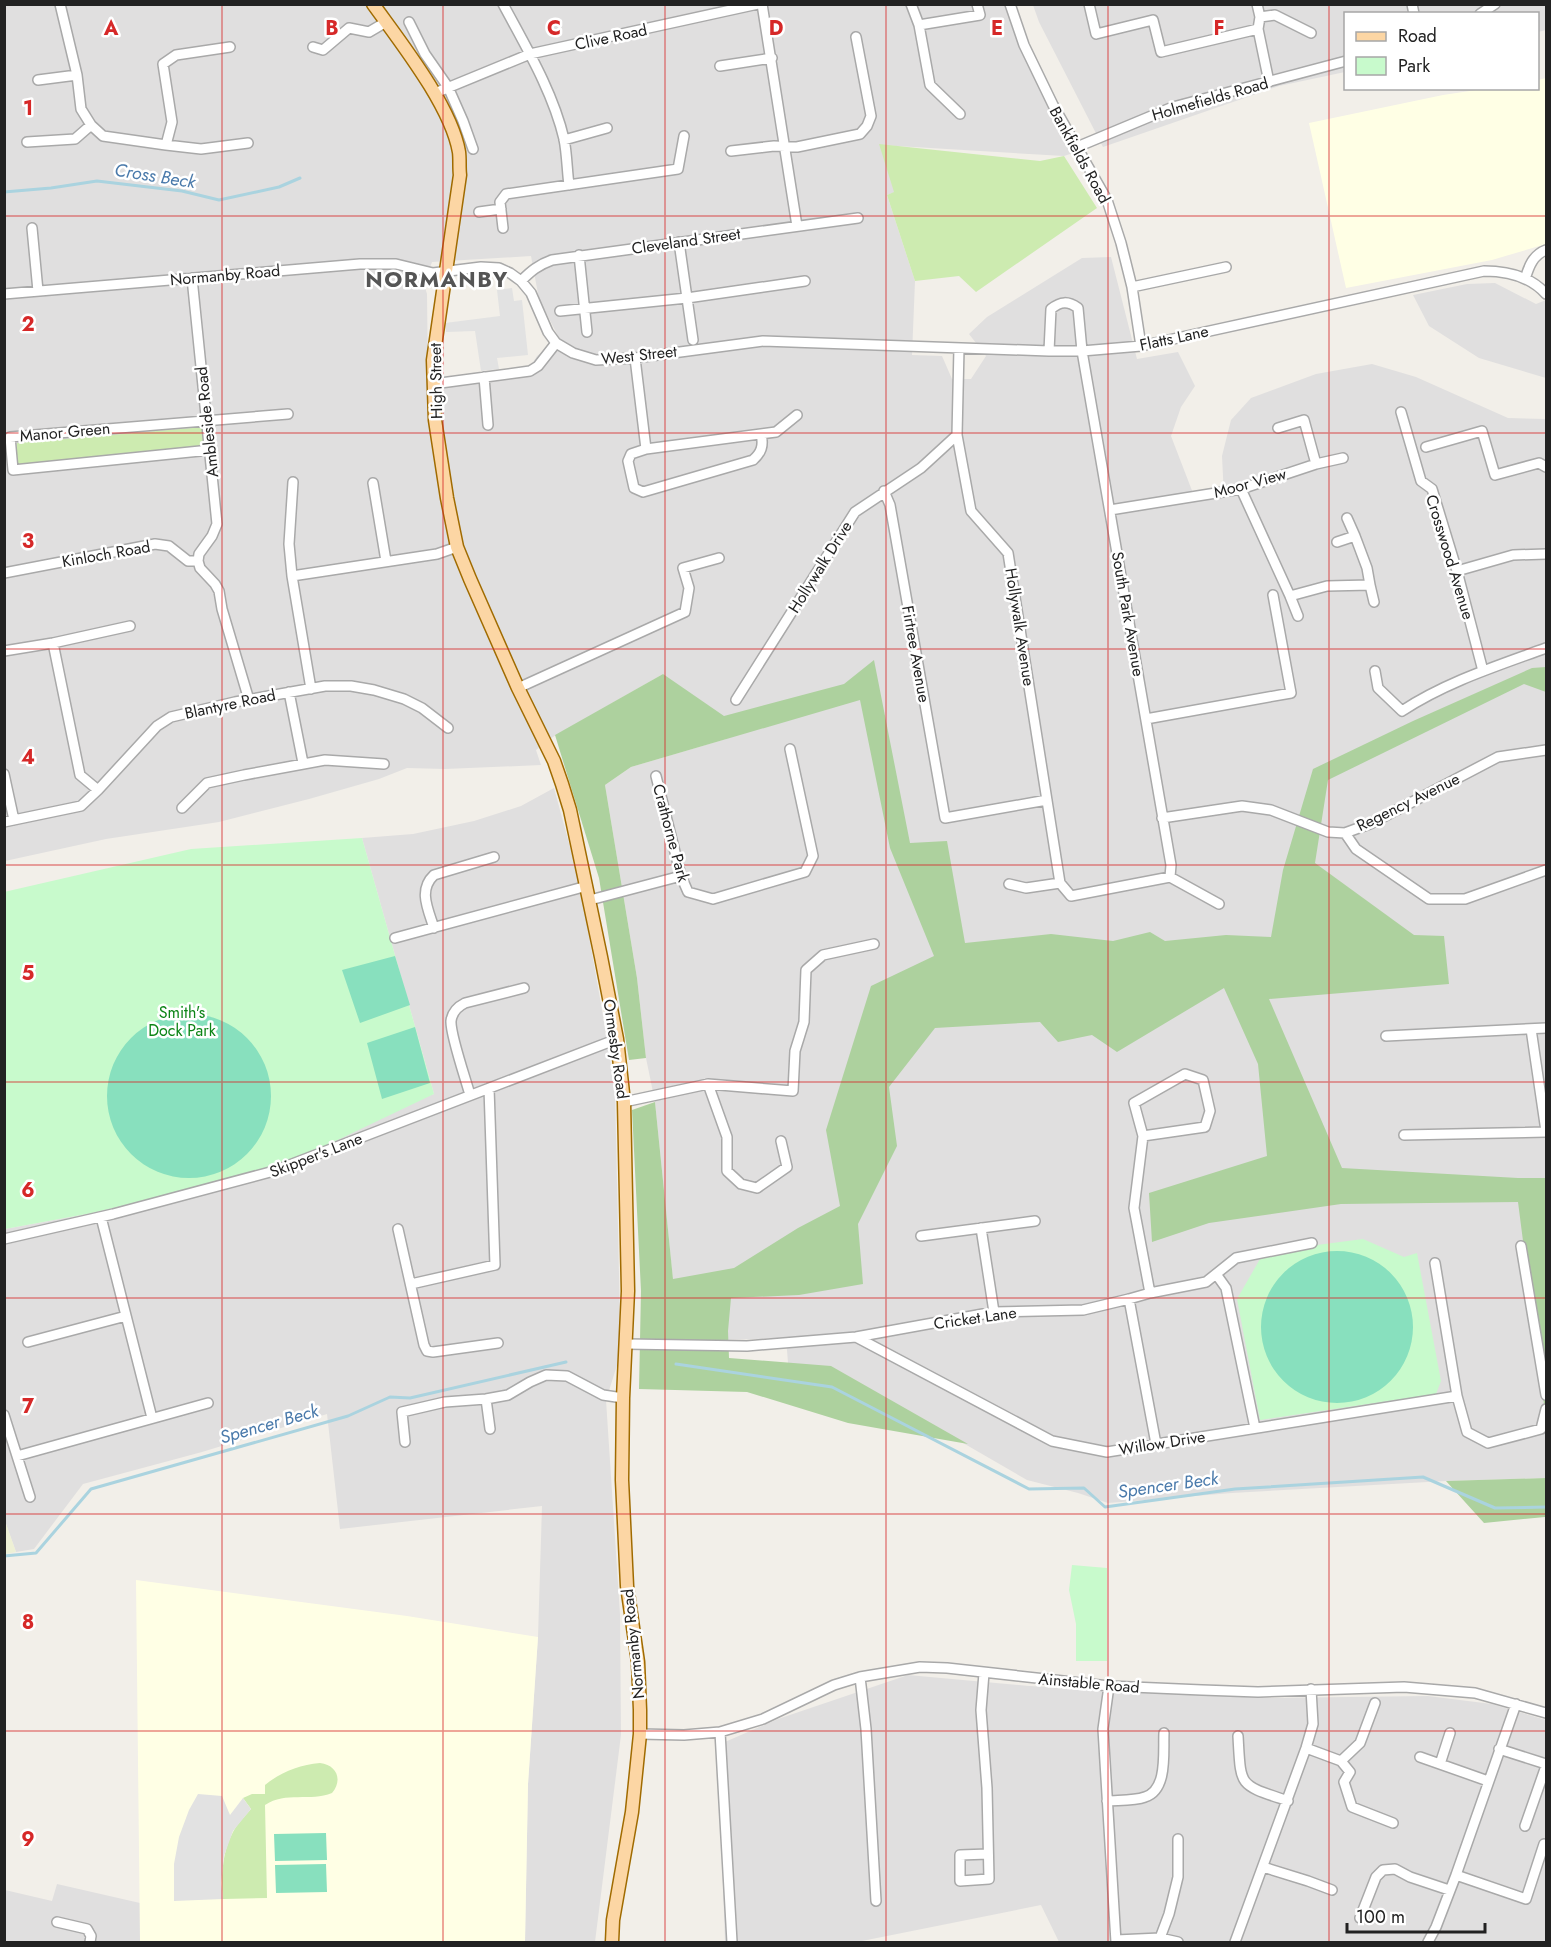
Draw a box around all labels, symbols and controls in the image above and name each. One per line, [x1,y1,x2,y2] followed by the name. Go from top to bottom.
[1344,12,1539,90] legend
[103,14,119,43] text: A
[325,14,339,43] text: B
[547,14,561,43] text: C
[769,14,783,43] text: D
[991,14,1003,43] text: E
[1213,14,1225,43] text: F
[573,18,649,56] street label: Clive Road
[1398,23,1437,49] text: Road
[1398,53,1430,79] text: Park
[1149,71,1271,127] street label: Holmefields Road
[23,94,33,123] text: 1
[1044,102,1116,208] street label: Bankfields Road
[113,157,199,195] water label: Cross Beck
[630,222,742,260] street label: Cleveland Street
[169,259,281,291] street label: Normanby Road
[365,263,509,295] district label: NORMANBY
[21,310,35,339] text: 2
[1137,319,1211,357] street label: Flatts Lane
[600,340,678,370] street label: West Street
[424,343,448,419] street label: High Street
[190,365,224,479] street label: Ambleside Road
[19,417,111,447] street label: Manor Green
[1211,462,1289,504] street label: Moor View
[1420,492,1480,622] street label: Crosswood Avenue
[782,516,858,618] street label: Hollywalk Drive
[22,527,34,556] text: 3
[60,535,152,573] street label: Kinloch Road
[1106,550,1150,678] street label: South Park Avenue
[999,566,1041,688] street label: Hollywalk Avenue
[896,604,936,704] street label: Firtree Avenue
[182,683,278,725] street label: Blantyre Road
[21,743,35,772] text: 4
[1352,767,1464,837] street label: Regency Avenue
[647,781,695,885] street label: Crathorne Park
[22,959,35,988] text: 5
[598,998,634,1100] street label: Ormesby Road
[148,1001,217,1042] park label: Smith's Dock Park
[266,1127,366,1183] street label: Skipper's Lane
[21,1176,35,1205] text: 6
[932,1301,1018,1335] street label: Cricket Lane
[22,1392,35,1421] text: 7
[217,1397,323,1450] water label: Spencer Beck
[1117,1425,1207,1461] street label: Willow Drive
[1116,1465,1221,1505] water label: Spencer Beck
[616,1588,650,1700] street label: Normanby Road
[22,1608,34,1637] text: 8
[1037,1667,1141,1699] street label: Ainstable Road
[21,1825,35,1854] text: 9
[1347,1896,1485,1934] scale bar
[1356,1904,1405,1930] text: 100 m

